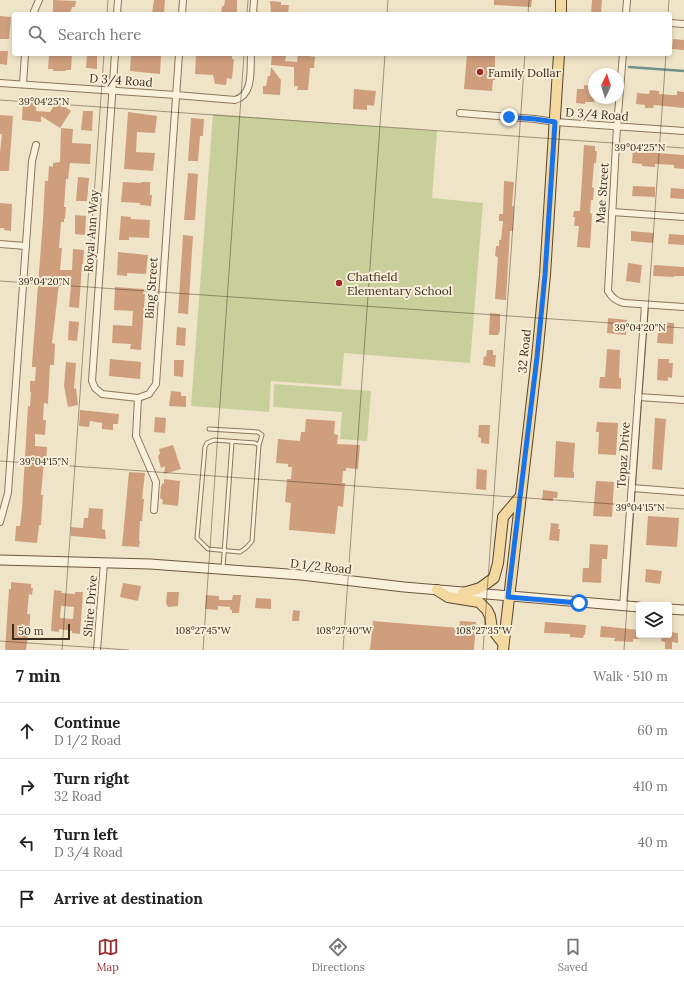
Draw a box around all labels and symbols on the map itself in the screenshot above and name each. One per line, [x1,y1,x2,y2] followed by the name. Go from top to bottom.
[488,65,562,80] place label: Family Dollar
[475,67,485,77] marker: Family Dollar
[588,68,624,104] north arrow
[89,70,153,91] street label: D 3/4 Road
[19,95,70,108] text: 39°04'25"N
[565,104,629,125] street label: D 3/4 Road
[500,108,518,126] route end
[615,141,666,154] text: 39°04'25"N
[592,162,612,224] street label: Mae Street
[81,189,101,273] street label: Royal Ann Way
[141,256,161,319] street label: Bing Street
[347,269,452,298] place label: Chatfield Elementary School
[18,275,70,288] text: 39°04'20"N
[334,278,344,288] marker: Chatfield Elementary School
[614,321,666,334] text: 39°04'20"N
[514,328,534,374] street label: 32 Road
[613,421,633,489] street label: Topaz Drive
[19,455,69,468] text: 39°04'15"N
[615,501,665,514] text: 39°04'15"N
[289,555,353,578] street label: D 1/2 Road
[80,574,100,638] street label: Shire Drive
[570,594,588,612] route start
[12,622,70,641] scale bar
[175,624,232,637] text: 108°27'45"W
[316,624,373,637] text: 108°27'40"W
[456,624,513,637] text: 108°27'35"W

